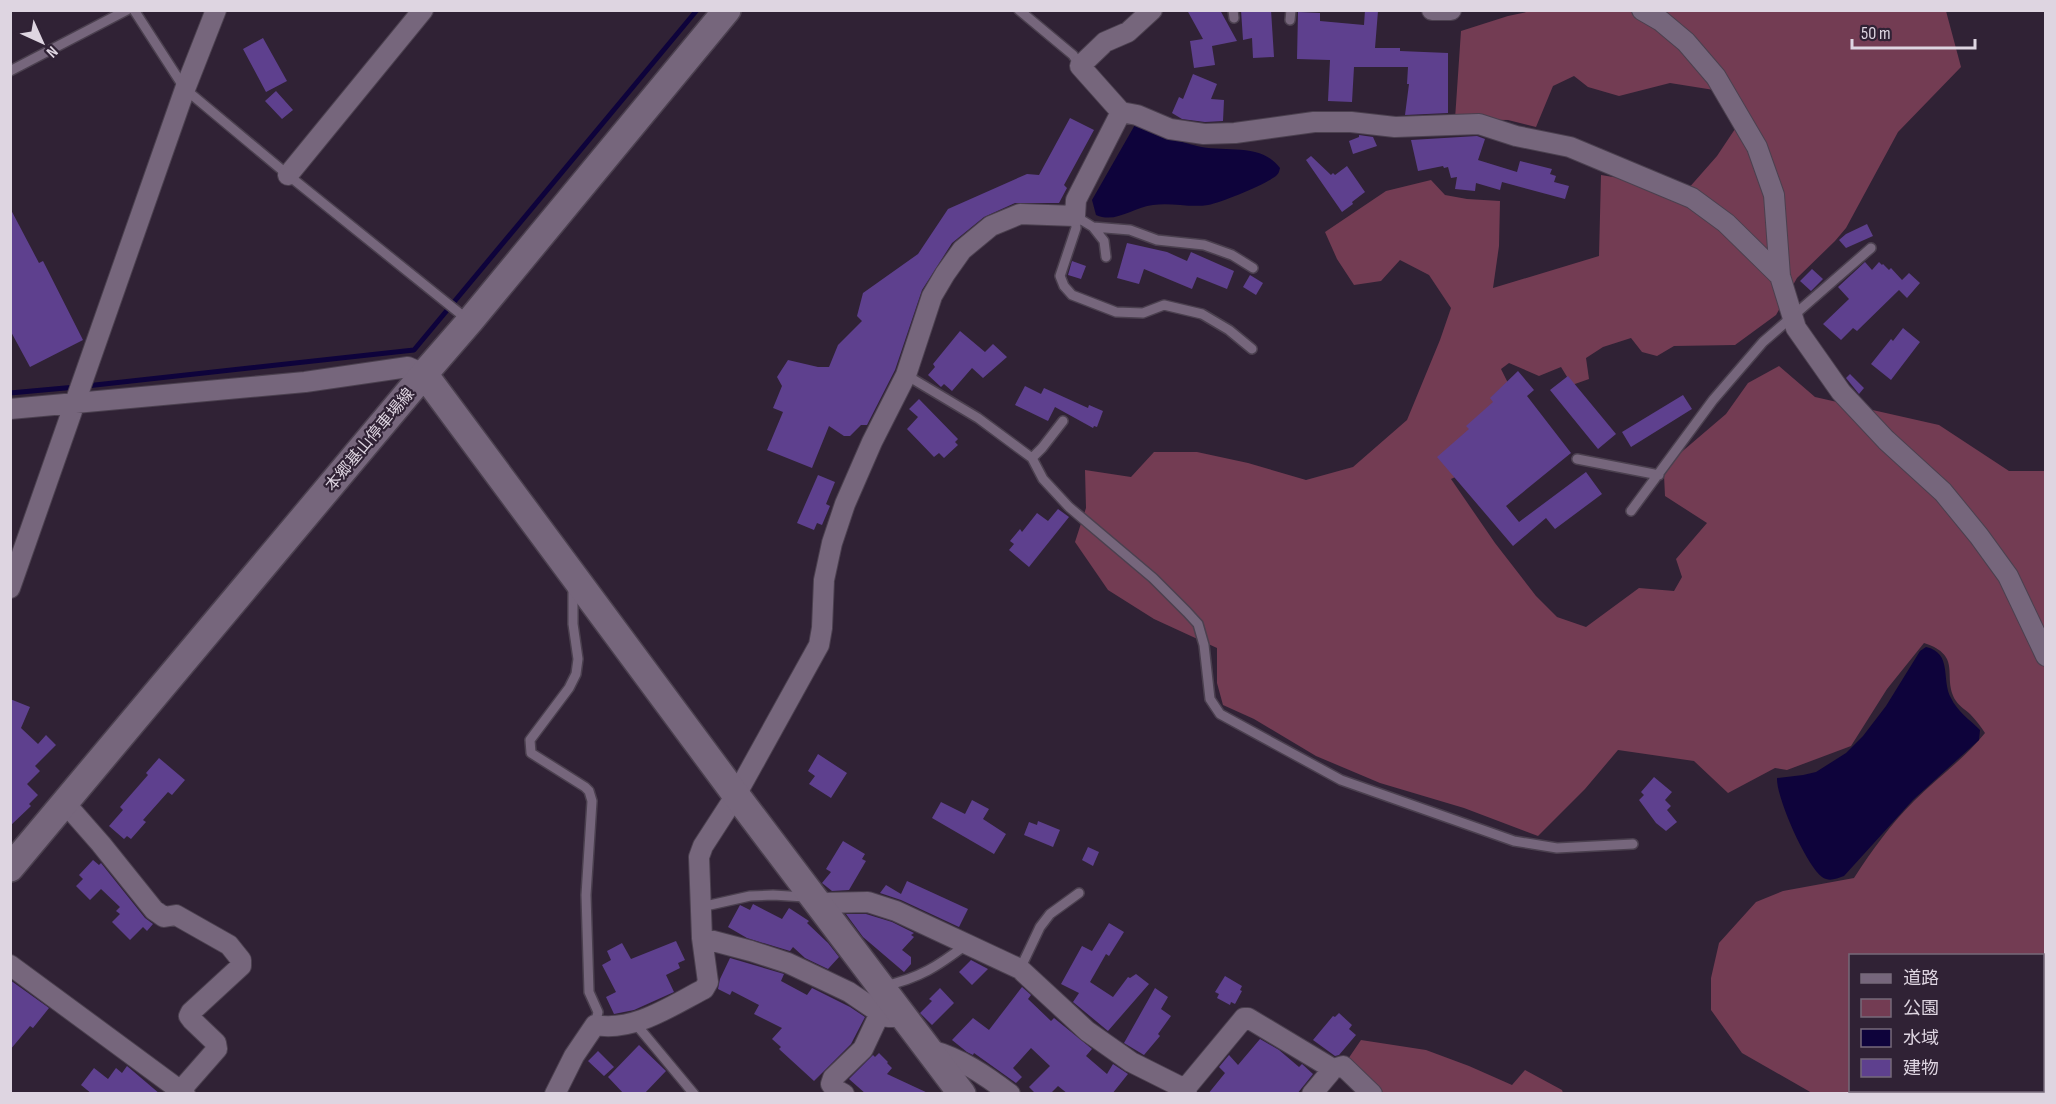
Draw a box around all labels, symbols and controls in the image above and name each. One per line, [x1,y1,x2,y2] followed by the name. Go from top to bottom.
[12,12,72,72] north arrow
[1852,12,1975,50] scale bar
[1861,23,1891,44] text: 50 m
[42,42,61,61] text: N
[322,385,419,495] street label: 本郷基山停車場線
[1849,954,2044,1092] legend
[1903,968,1939,989] text: 道路
[1903,998,1939,1019] text: 公園
[1903,1028,1939,1049] text: 水域
[1903,1058,1939,1079] text: 建物

